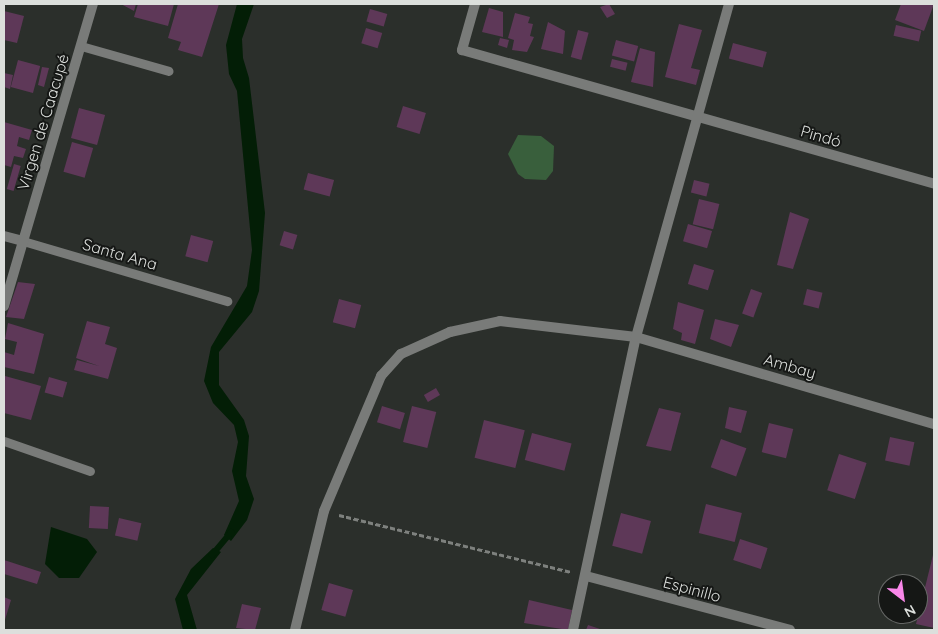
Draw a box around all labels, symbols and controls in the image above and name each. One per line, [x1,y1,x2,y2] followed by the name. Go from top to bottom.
[13,52,73,192] street label: Virgen de Caacupé
[798,121,844,151] street label: Pindó
[80,234,160,274] street label: Santa Ana
[762,349,818,383] street label: Ambay
[661,572,723,606] street label: Espinillo
[878,574,928,624] north arrow
[901,601,919,621] text: N

